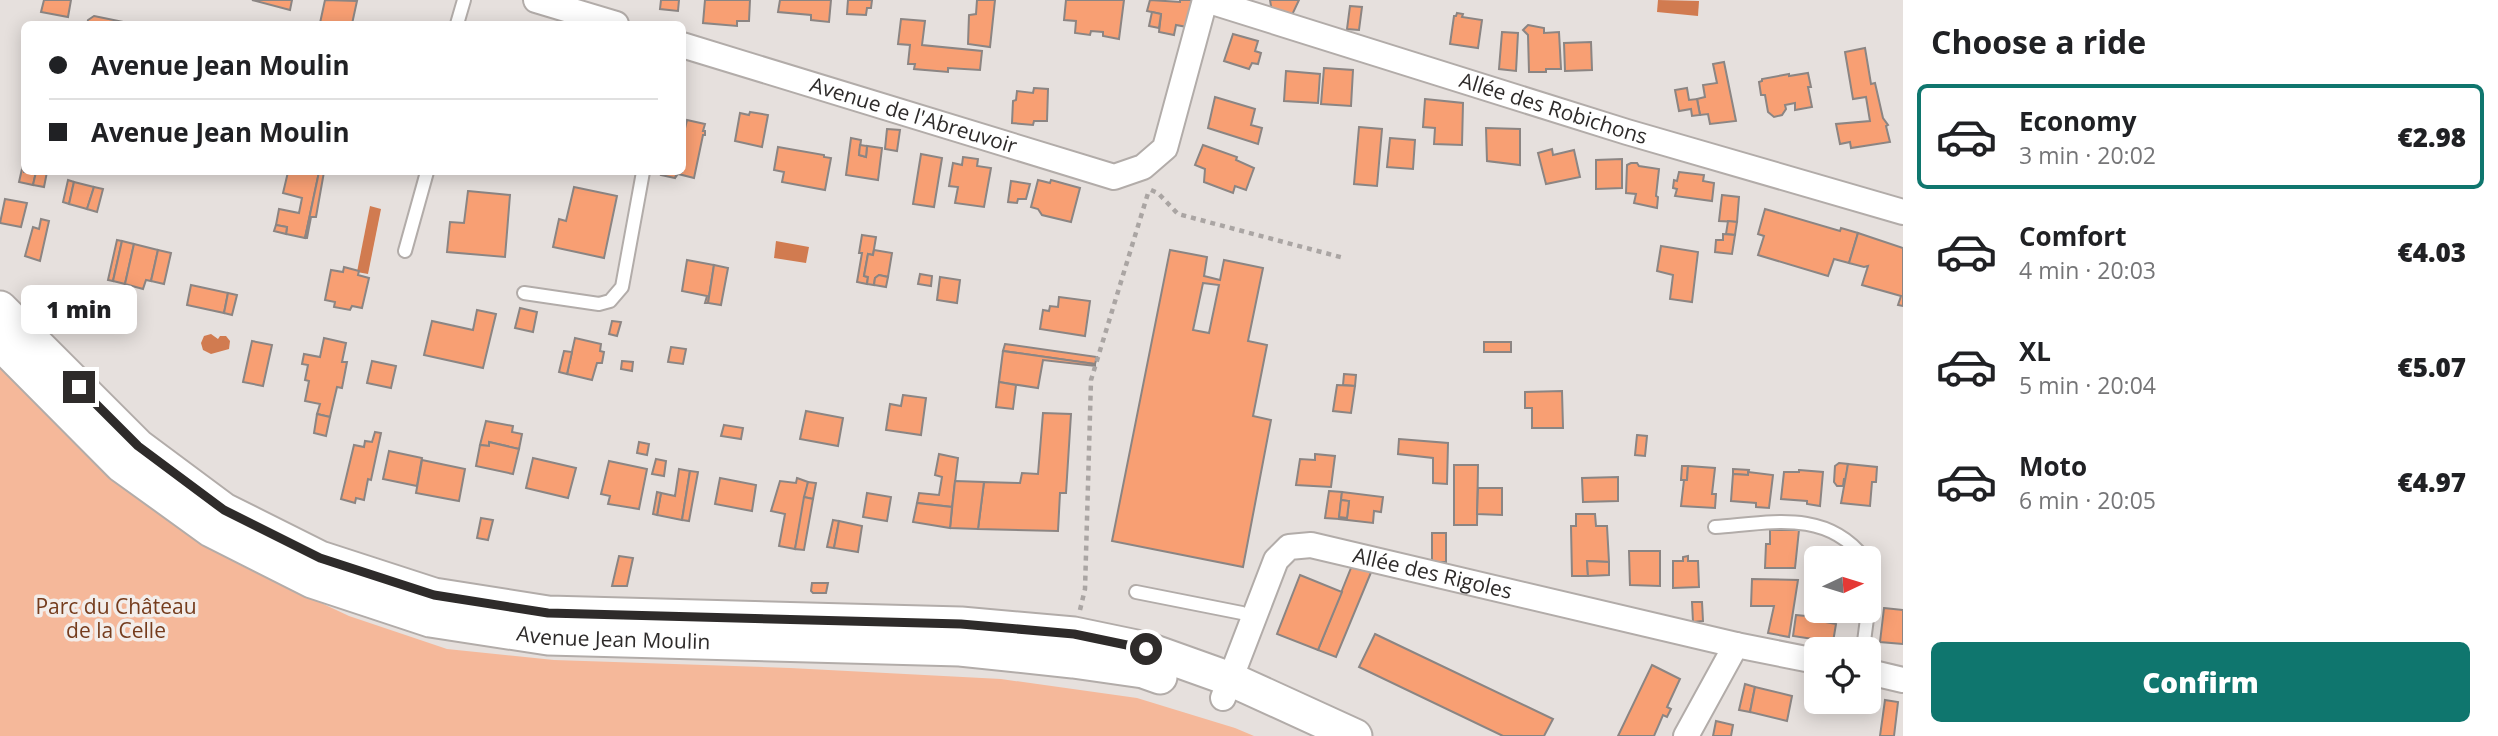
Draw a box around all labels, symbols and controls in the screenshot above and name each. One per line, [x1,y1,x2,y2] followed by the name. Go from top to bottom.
[1931,20,2146,63] text: Choose a ride
[91,47,350,83] text: Avenue Jean Moulin
[1456,65,1651,150] street label: Allée des Robichons
[807,70,1021,160] street label: Avenue de l'Abreuvoir
[2019,103,2137,139] text: Economy
[1935,105,1998,168] icon: car
[91,114,350,150] text: Avenue Jean Moulin
[2398,119,2466,155] text: €2.98
[2019,139,2156,171] text: 3 min · 20:02
[2019,218,2126,254] text: Comfort
[1935,220,1998,283] icon: car
[2398,234,2466,270] text: €4.03
[2019,254,2156,286] text: 4 min · 20:03
[21,286,137,334] callout: 1 min
[46,293,112,325] text: 1 min
[2019,333,2051,369] text: XL
[1935,335,1998,398] icon: car
[2398,349,2466,385] text: €5.07
[2019,369,2156,401] text: 5 min · 20:04
[63,371,95,403] route end
[2019,448,2087,484] text: Moto
[1935,450,1998,513] icon: car
[2398,464,2466,500] text: €4.97
[2019,484,2156,516] text: 6 min · 20:05
[1350,540,1515,605] street label: Allée des Rigoles
[1804,546,1881,623] north arrow
[1804,546,1881,714] map controls
[35,592,197,644] park label: Parc du Château de la Celle
[515,618,711,655] street label: Avenue Jean Moulin
[1130,633,1162,665] route start
[1804,637,1881,714] button: locate
[1931,642,2470,722] button: Confirm

